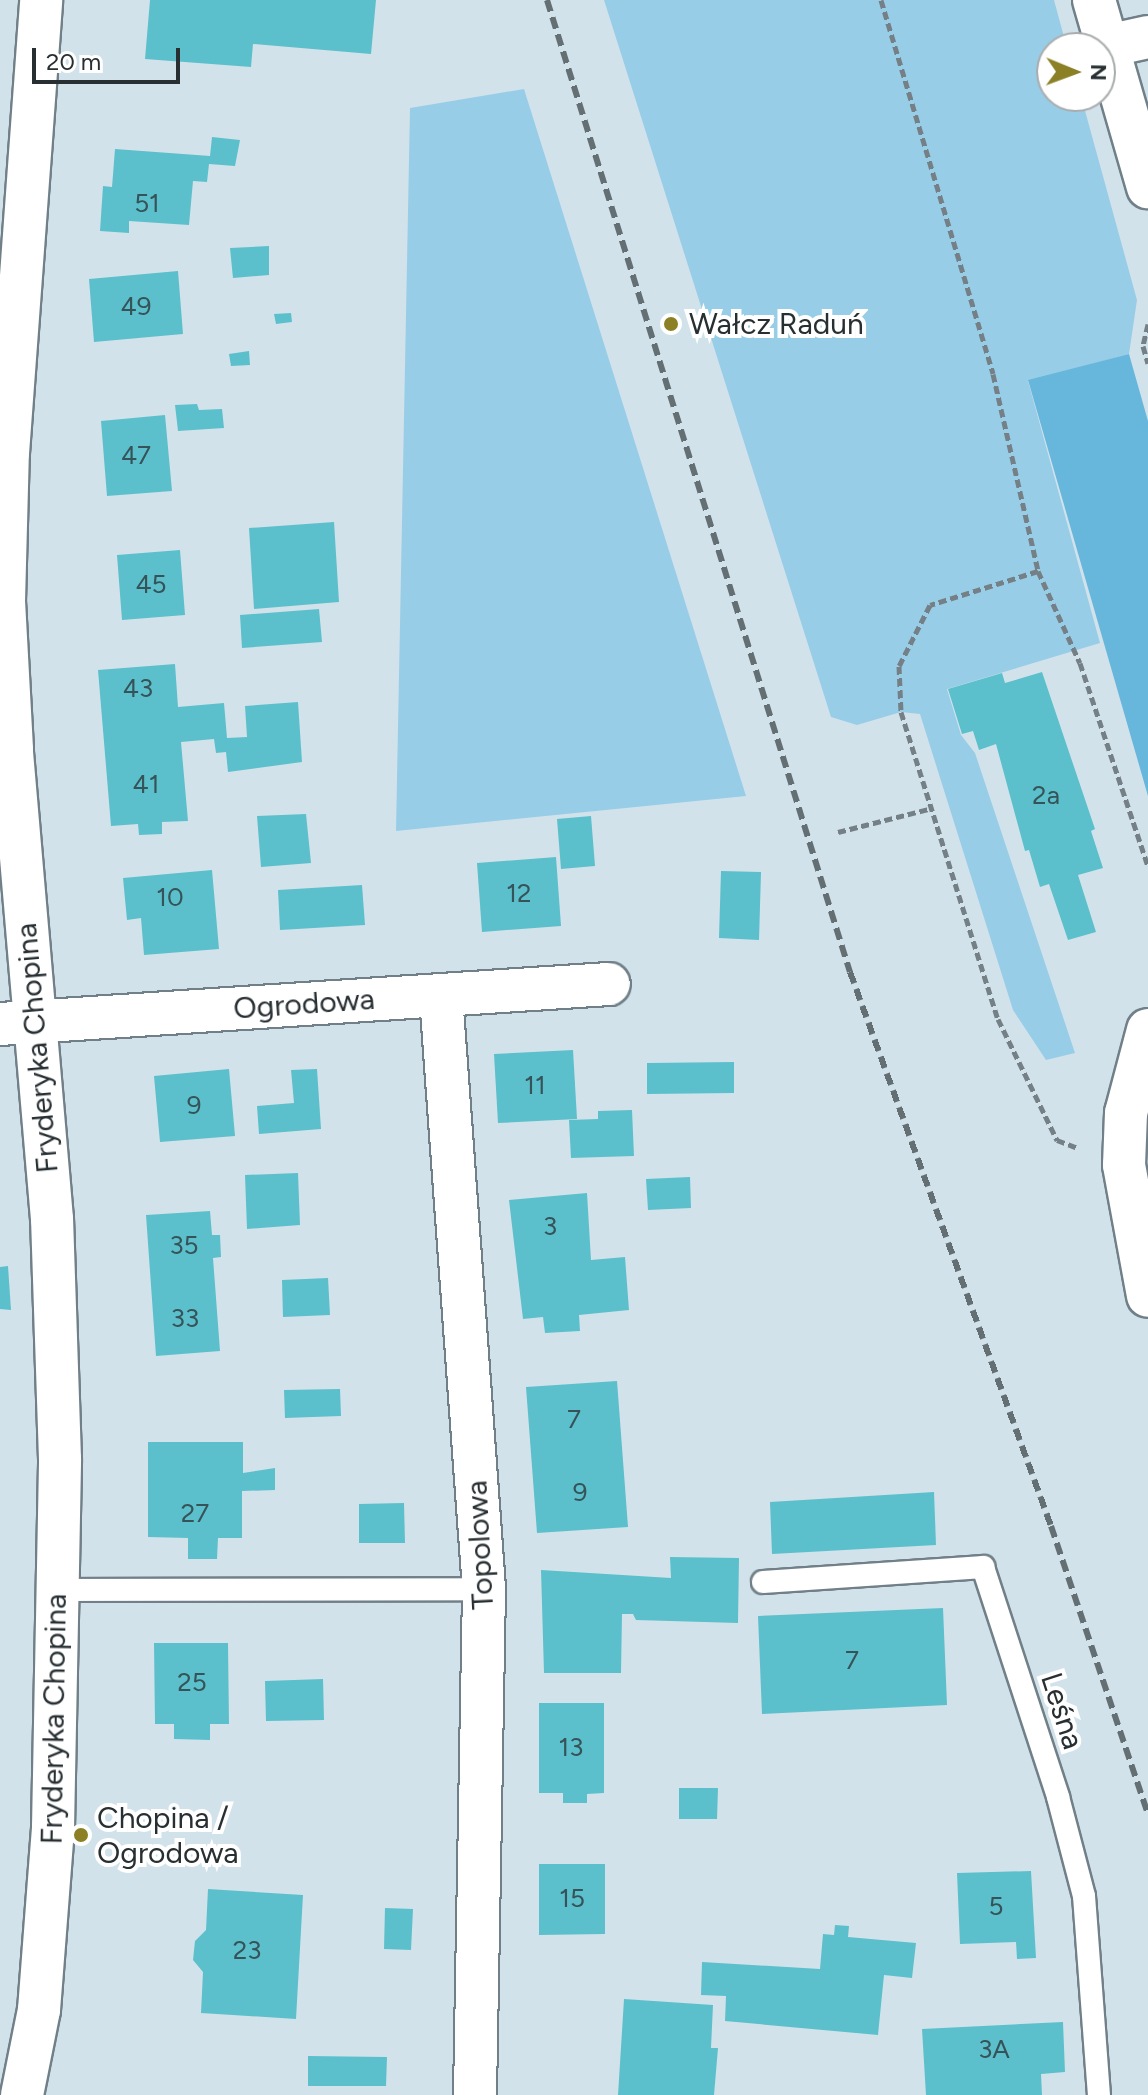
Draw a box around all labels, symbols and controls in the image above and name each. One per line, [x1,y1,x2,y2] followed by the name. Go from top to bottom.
[36,32,184,82] scale bar
[1036,32,1116,112] north arrow
[46,47,101,76] text: 20 m
[1085,64,1112,81] text: N
[134,188,160,220] house number: 51
[121,291,151,323] house number: 49
[689,306,864,342] place label: Wałcz Raduń
[660,313,682,335] marker: Wałcz Raduń
[121,440,151,472] house number: 47
[135,569,167,601] house number: 45
[123,673,153,705] house number: 43
[133,769,159,801] house number: 41
[1032,780,1060,812] house number: 2a
[506,878,532,910] house number: 12
[156,882,184,914] house number: 10
[8,921,66,1175] street label: Fryderyka Chopina
[232,981,376,1027] street label: Ogrodowa
[524,1070,546,1102] house number: 11
[187,1090,201,1122] house number: 9
[543,1211,557,1243] house number: 3
[169,1230,199,1262] house number: 35
[171,1303,199,1335] house number: 33
[567,1404,581,1436] house number: 7
[573,1477,587,1509] house number: 9
[459,1479,501,1611] street label: Topolowa
[181,1498,209,1530] house number: 27
[34,1593,74,1845] street label: Fryderyka Chopina
[845,1645,859,1677] house number: 7
[177,1667,207,1699] house number: 25
[1033,1668,1091,1754] street label: Leśna
[559,1732,583,1764] house number: 13
[97,1800,238,1870] place label: Chopina / Ogrodowa
[72,1826,90,1844] marker: Chopina / Ogrodowa
[559,1883,585,1915] house number: 15
[989,1891,1003,1923] house number: 5
[233,1935,261,1967] house number: 23
[978,2034,1010,2066] house number: 3A

